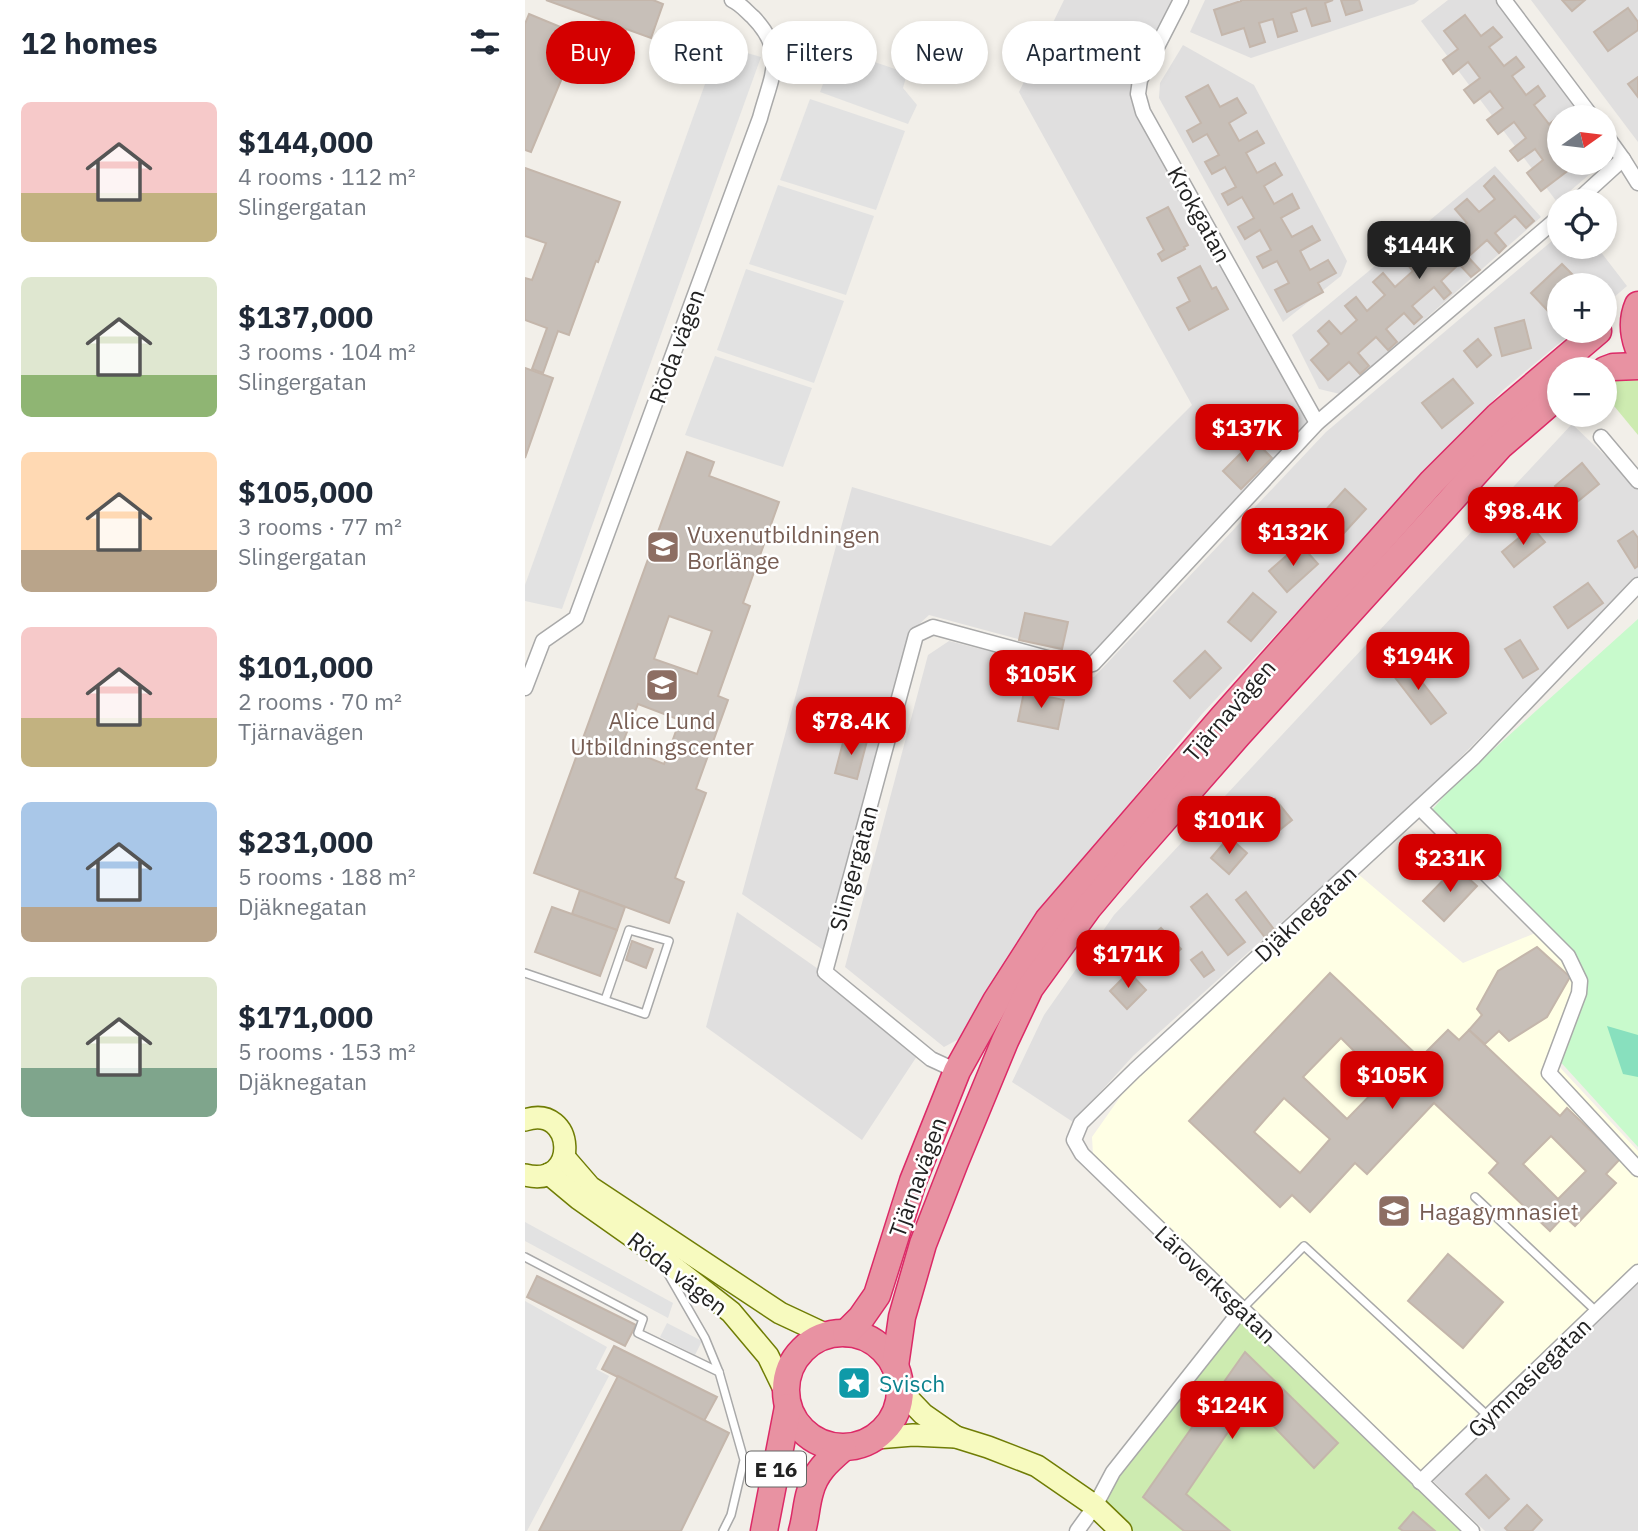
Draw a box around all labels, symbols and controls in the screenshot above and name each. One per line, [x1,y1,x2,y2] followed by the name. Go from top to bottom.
[546,21,635,84] chip: Buy
[649,21,748,84] chip: Rent
[762,21,877,84] chip: Filters
[891,21,988,84] chip: New
[1002,21,1165,84] chip: Apartment
[21,23,158,62] text: 12 homes
[466,23,504,61] icon: filters
[1547,105,1617,175] north arrow
[1547,105,1617,427] map controls
[238,122,373,161] text: $144,000
[77,130,161,214] icon: home
[238,161,416,191] text: 4 rooms · 112 m²
[1161,161,1239,267] street label: Krokgatan
[1547,189,1617,259] button: locate
[238,191,367,221] text: Slingergatan
[1370,222,1468,281] pin: $144K
[1383,229,1455,259] text: $144K
[1547,273,1617,343] button: +
[641,285,711,407] street label: Röda vägen
[238,297,373,336] text: $137,000
[77,305,161,389] icon: home
[238,336,416,366] text: 3 rooms · 104 m²
[1547,357,1617,427] button: −
[238,366,367,396] text: Slingergatan
[1198,405,1296,464] pin: $137K
[1211,412,1283,442] text: $137K
[238,472,373,511] text: $105,000
[77,480,161,564] icon: home
[1466,488,1580,547] pin: $98.4K
[1484,495,1562,525] text: $98.4K
[1244,508,1342,568] pin: $132K
[238,511,402,541] text: 3 rooms · 77 m²
[1257,516,1329,546] text: $132K
[687,519,880,575] place label: Vuxenutbildningen Borlänge
[644,528,682,566] school or university icon: Vuxenutbildningen Borlänge
[238,541,367,571] text: Slingergatan
[1369,632,1467,692] pin: $194K
[1382,640,1454,670] text: $194K
[238,647,373,686] text: $101,000
[992,650,1090,710] pin: $105K
[1176,653,1282,767] street label: Tjärnavägen
[77,655,161,739] icon: home
[1005,658,1077,688] text: $105K
[643,666,681,704] school or university icon: Alice Lund Utbildningscenter
[238,686,402,716] text: 2 rooms · 70 m²
[794,698,908,757] pin: $78.4K
[570,705,754,761] place label: Alice Lund Utbildningscenter
[812,705,890,735] text: $78.4K
[238,716,364,746] text: Tjärnavägen
[1180,796,1278,856] pin: $101K
[822,802,884,934] street label: Slingergatan
[1193,804,1265,834] text: $101K
[238,822,373,861] text: $231,000
[77,830,161,914] icon: home
[1401,834,1499,894] pin: $231K
[1414,842,1486,872] text: $231K
[1248,858,1362,968] street label: Djäknegatan
[238,861,416,891] text: 5 rooms · 188 m²
[238,891,367,921] text: Djäknegatan
[1079,930,1177,990] pin: $171K
[1092,938,1164,968] text: $171K
[238,997,373,1036] text: $171,000
[77,1005,161,1089] icon: home
[238,1036,416,1066] text: 5 rooms · 153 m²
[1343,1052,1441,1111] pin: $105K
[1356,1059,1428,1089] text: $105K
[238,1066,367,1096] text: Djäknegatan
[881,1113,953,1241] street label: Tjärnavägen
[1375,1192,1413,1230] school or university icon: Hagagymnasiet
[1419,1196,1579,1226] place label: Hagagymnasiet
[1149,1218,1283,1350] street label: Läroverksgatan
[622,1224,734,1322] street label: Röda vägen
[1461,1311,1597,1443] street label: Gymnasiegatan
[835,1364,873,1402] place icon: Svisch
[879,1368,945,1398] place label: Svisch
[1183,1382,1281,1441] pin: $124K
[1196,1389,1268,1419] text: $124K
[746,1452,806,1486] road number: E 16

